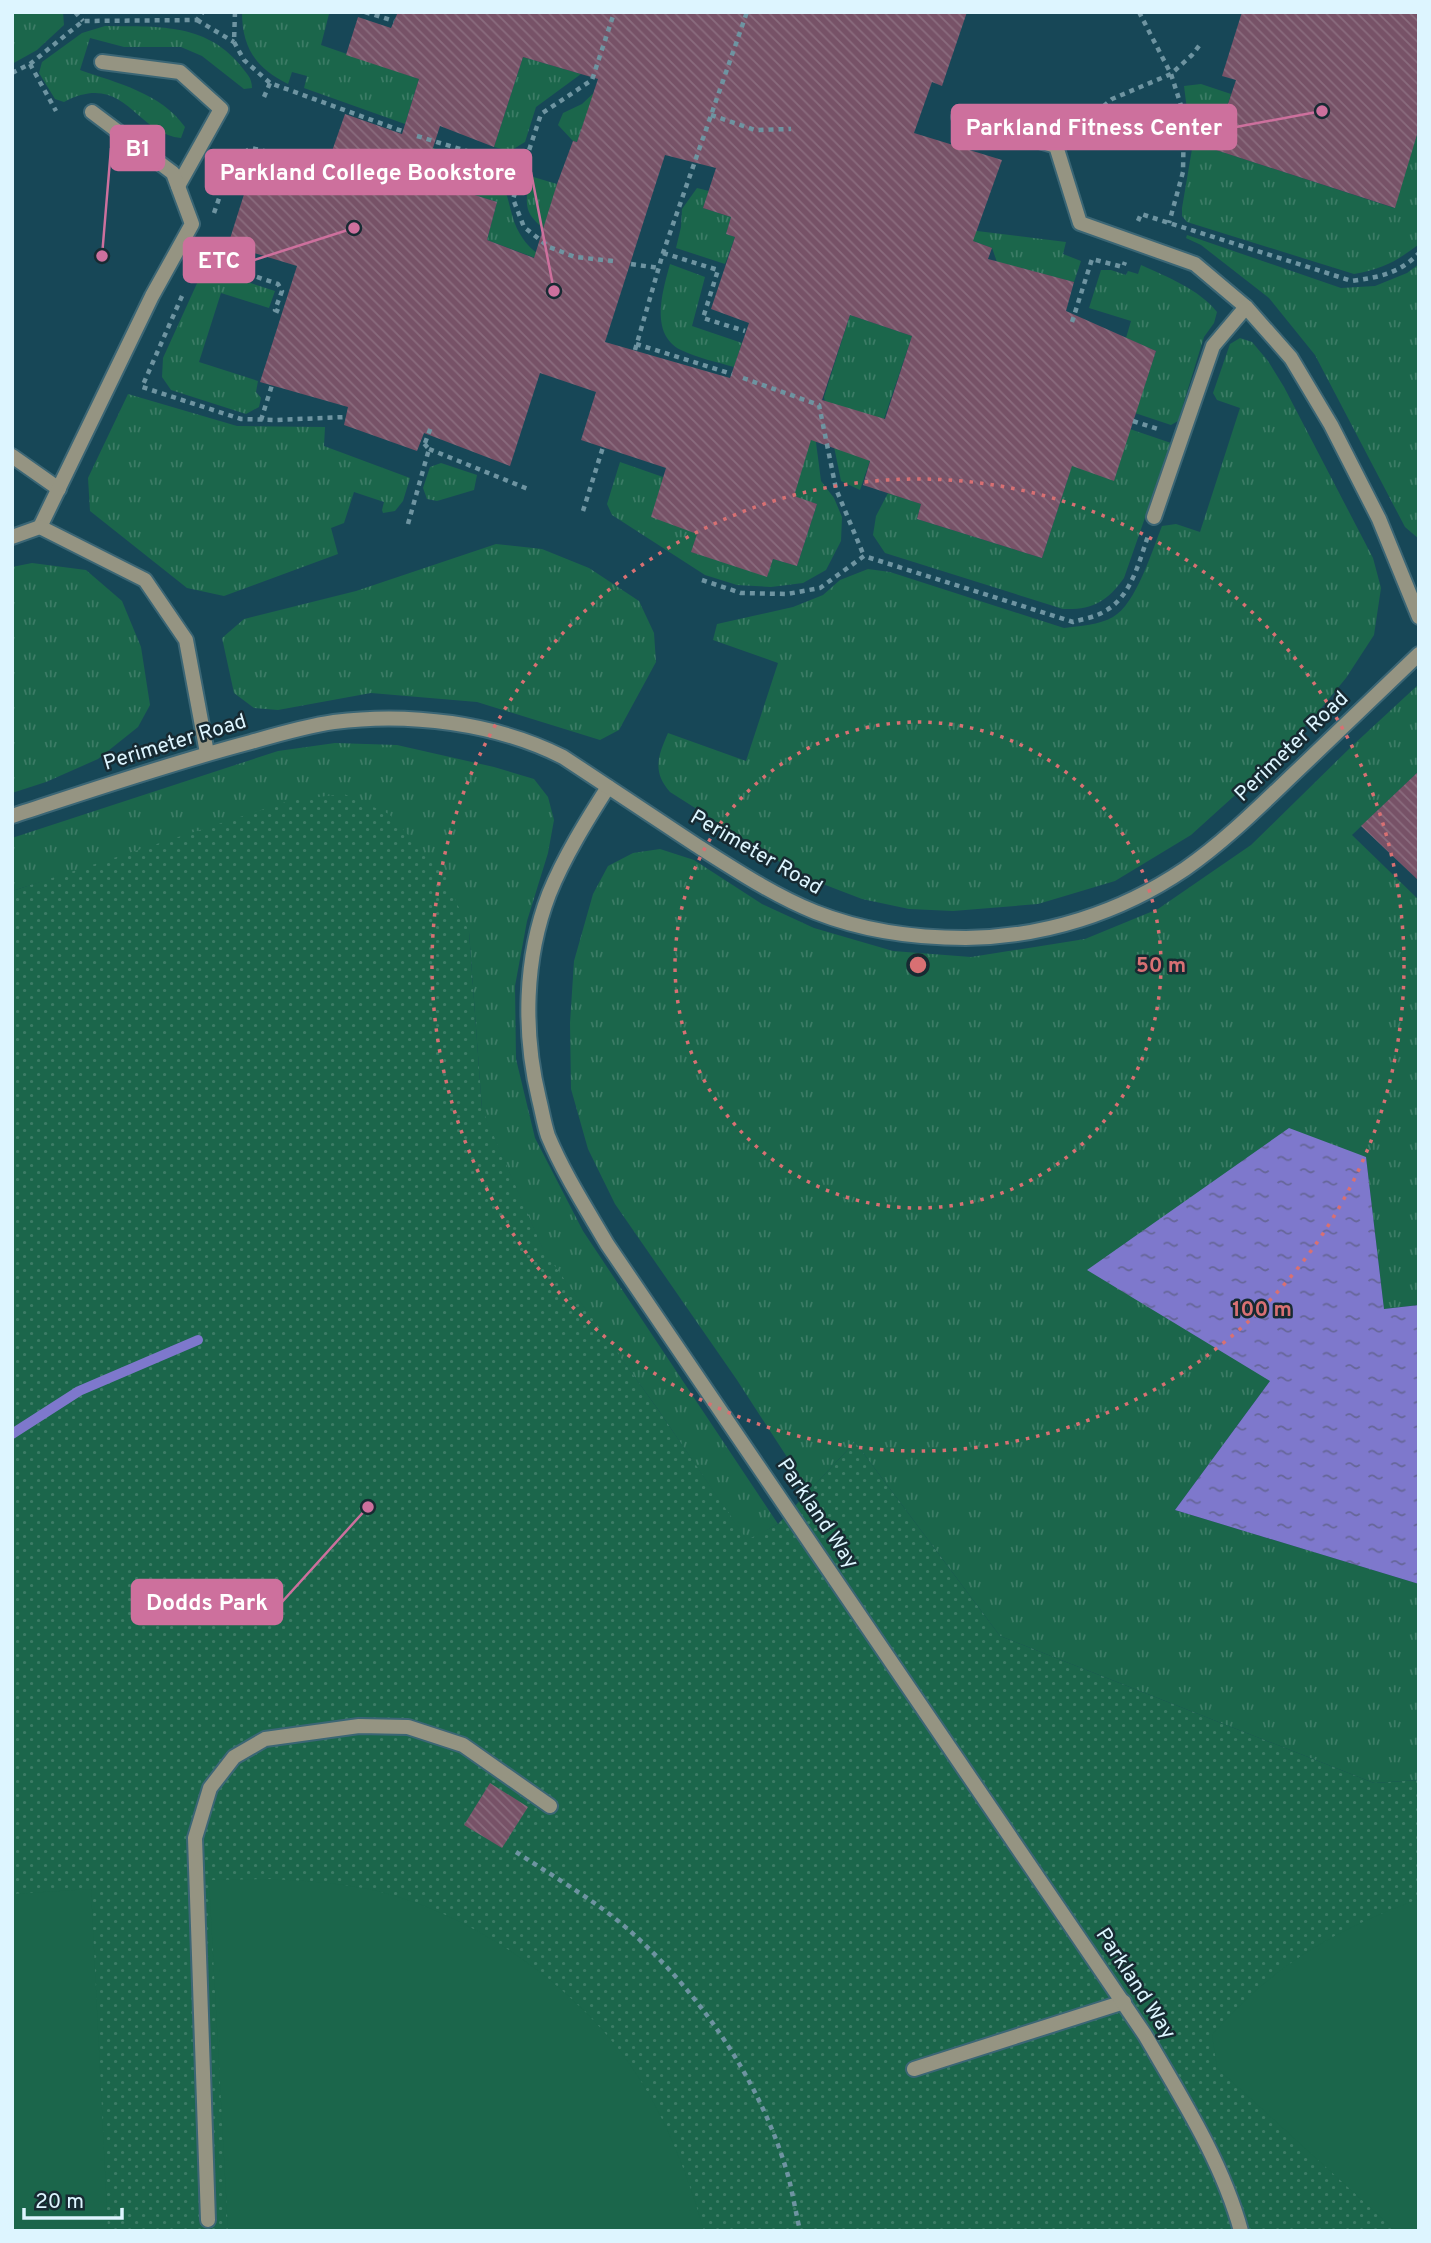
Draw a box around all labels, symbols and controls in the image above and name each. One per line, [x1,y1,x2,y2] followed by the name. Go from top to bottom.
[952,105,1236,149] callout: Parkland Fitness Center
[966,115,1223,144] text: Parkland Fitness Center
[111,126,164,170] callout: B1
[125,136,151,165] text: B1
[206,150,531,194] callout: Parkland College Bookstore
[220,160,516,189] text: Parkland College Bookstore
[184,238,254,282] callout: ETC
[198,248,240,277] text: ETC
[1229,686,1355,808] street label: Perimeter Road
[100,708,250,778] street label: Perimeter Road
[685,804,827,902] street label: Perimeter Road
[906,953,930,977] centre of rings
[1136,953,1186,980] text: 50 m
[1232,1297,1292,1324] text: 100 m
[770,1453,864,1575] street label: Parkland Way
[132,1580,282,1624] callout: Dodds Park
[146,1590,268,1619] text: Dodds Park
[1089,1923,1181,2045] street label: Parkland Way
[24,2176,122,2220] scale bar
[35,2189,84,2216] text: 20 m

